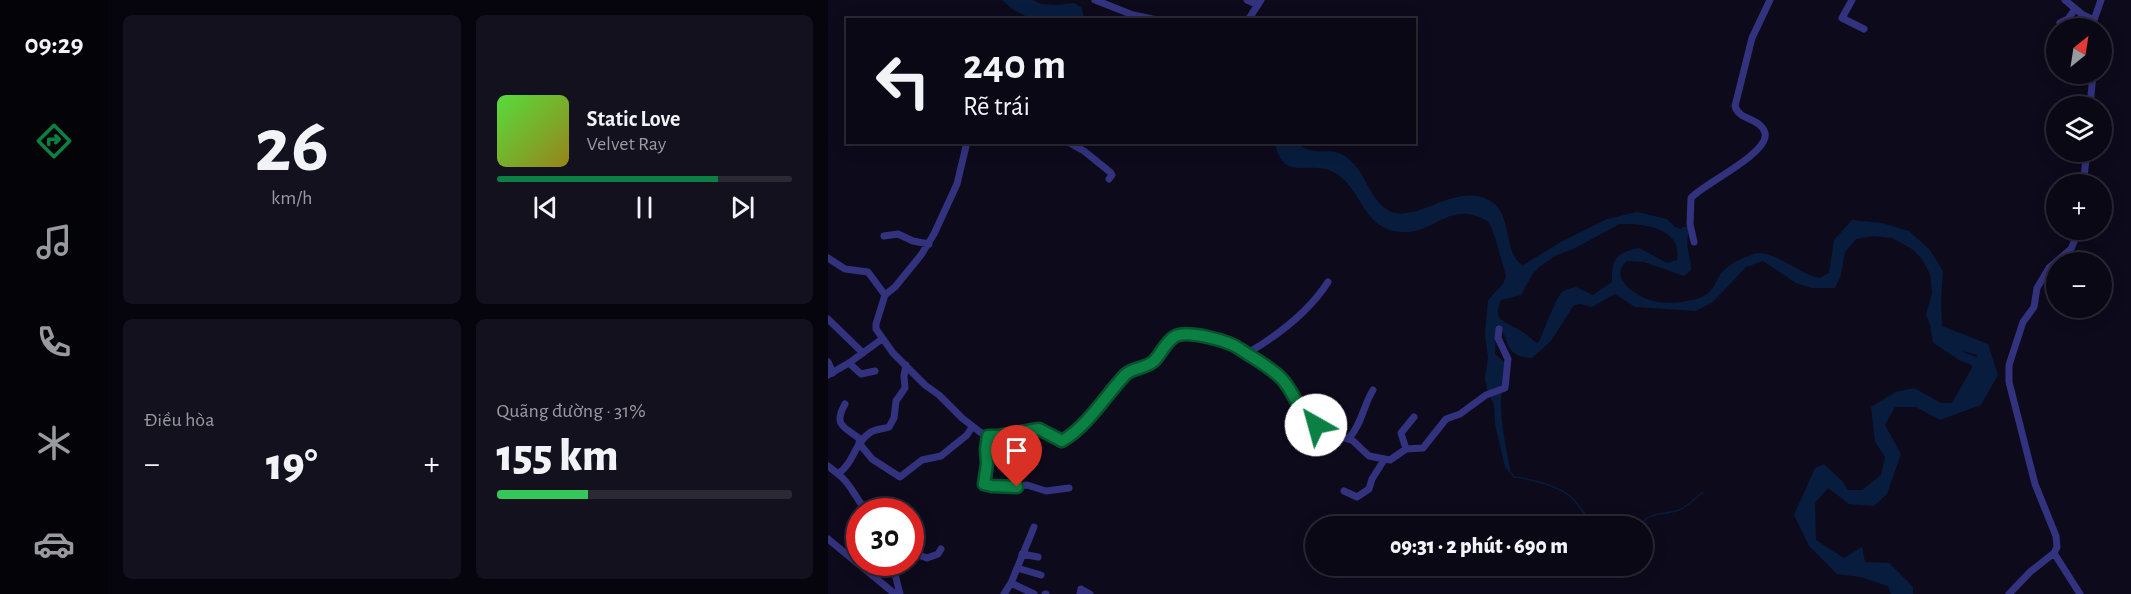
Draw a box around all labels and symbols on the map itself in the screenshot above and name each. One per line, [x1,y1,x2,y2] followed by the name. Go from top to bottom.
[2046,18,2112,84] north arrow
[1284,393,1348,457] position arrow
[991,425,1042,487] pin
[846,498,924,576] speed limit sign: 30

